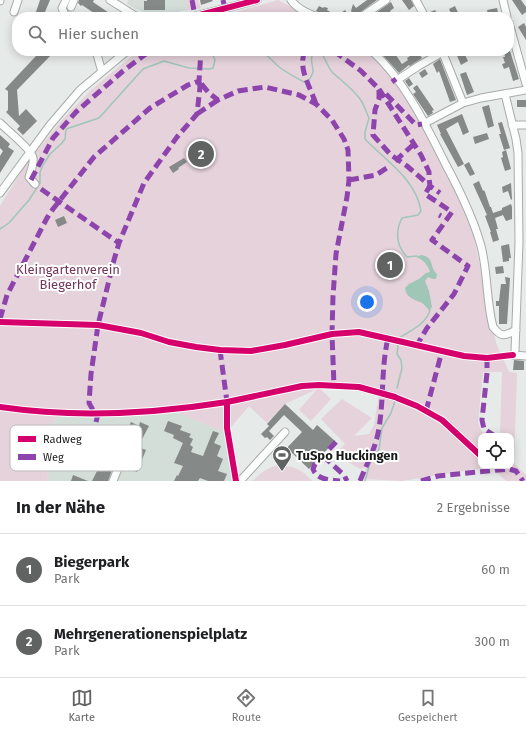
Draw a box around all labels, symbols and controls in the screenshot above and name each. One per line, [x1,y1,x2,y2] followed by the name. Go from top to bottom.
[12,12,514,56] search box
[26,23,48,45] icon: search
[58,25,139,43] text: Hier suchen
[188,139,214,169] pin: 2
[377,250,403,280] pin: 1
[16,262,120,292] park label: Kleingartenverein Biegerhof
[357,292,377,312] your location
[10,425,142,471] legend
[43,433,82,446] text: Radweg
[478,433,514,469] map controls
[478,433,514,469] button: locate
[271,444,293,472] sports icon: TuSpo Huckingen
[296,448,398,463] place label: TuSpo Huckingen
[43,451,64,464] text: Weg
[16,497,105,518] text: In der Nähe
[437,500,510,515] text: 2 Ergebnisse
[54,553,129,571] text: Biegerpark
[26,562,32,577] text: 1
[481,562,510,577] text: 60 m
[54,571,80,586] text: Park
[54,625,247,643] text: Mehrgenerationenspielplatz
[26,634,32,649] text: 2
[474,634,510,649] text: 300 m
[54,643,80,658] text: Park
[68,687,95,724] tab: Karte
[232,687,261,724] tab: Route
[398,687,458,724] tab: Gespeichert

